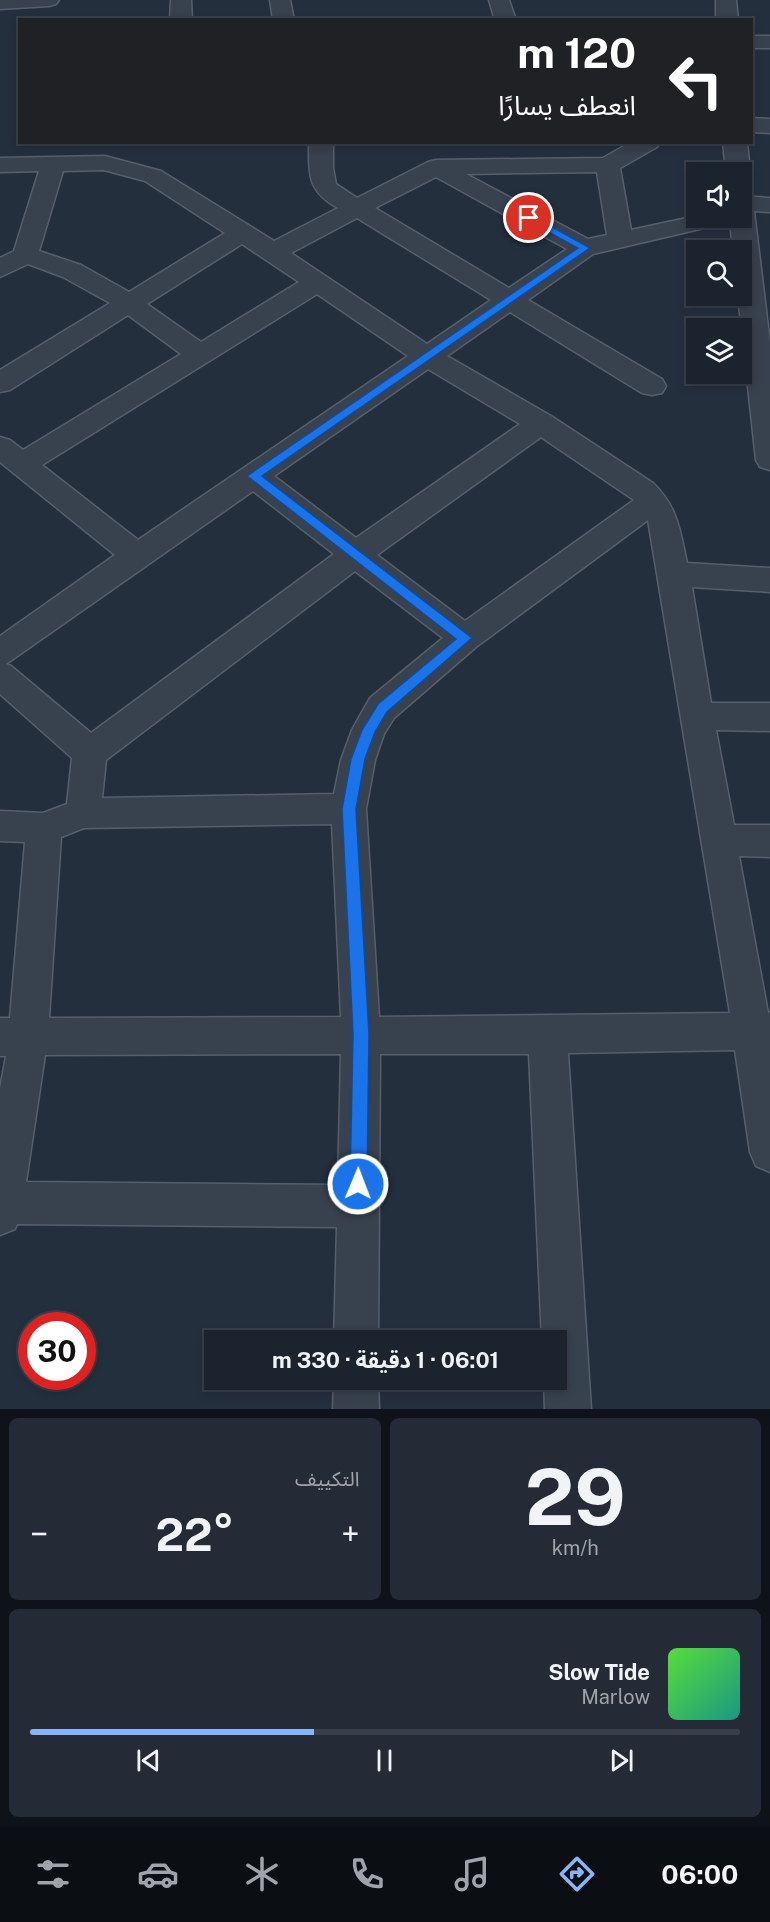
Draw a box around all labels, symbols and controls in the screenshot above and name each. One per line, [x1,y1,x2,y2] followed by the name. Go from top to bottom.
[517,28,636,77] text: 120 m
[657,42,735,120] icon: left
[498,89,636,121] text: انعطف يسارًا
[686,162,752,384] map controls
[686,162,752,228] button: sound
[503,192,554,243] pin
[512,201,545,234] icon: arrive
[686,240,752,306] button: search
[686,318,752,384] button: layers
[326,1152,390,1216] position arrow
[18,1312,96,1390] speed limit sign: 30
[272,1347,499,1373] text: 06:01 · 1 دقيقة · 330 m
[525,1451,626,1543] text: 29
[295,1467,360,1491] text: التكييف
[156,1508,234,1561] text: 22°
[30,1515,48,1553] text: −
[341,1515,359,1553] text: +
[552,1536,599,1560] text: km/h
[548,1659,650,1685] text: Slow Tide
[581,1685,650,1709] text: Marlow
[132,1744,165,1777] icon: previous
[368,1744,401,1777] icon: pause
[605,1744,638,1777] icon: next
[32,1853,74,1895] icon: filters
[137,1853,179,1895] icon: car
[241,1853,283,1895] icon: climate
[346,1853,388,1895] icon: phone
[451,1853,493,1895] icon: music
[556,1853,598,1895] icon: directions
[661,1858,739,1890] text: 06:00

